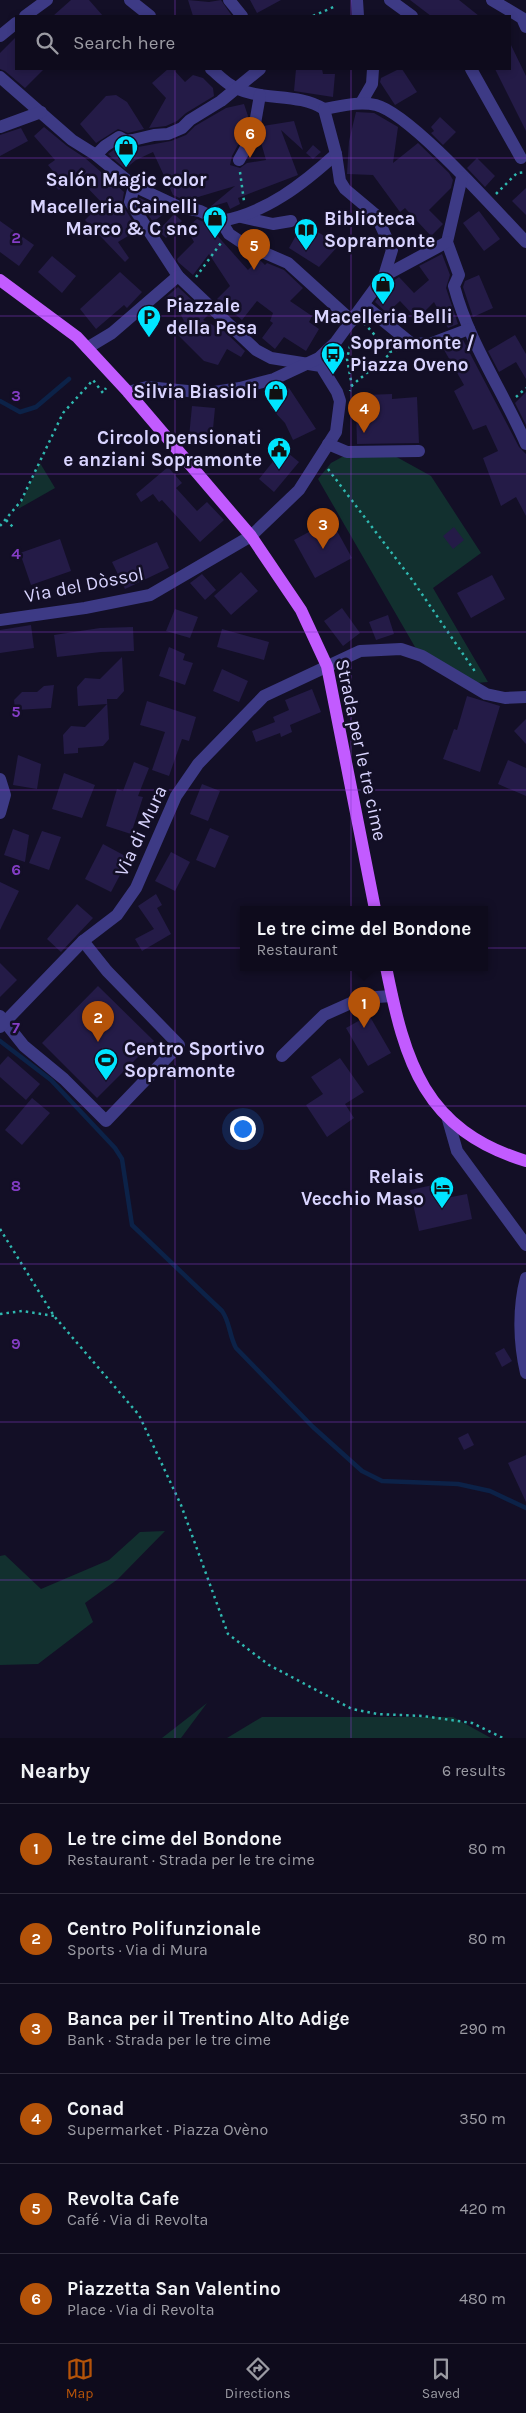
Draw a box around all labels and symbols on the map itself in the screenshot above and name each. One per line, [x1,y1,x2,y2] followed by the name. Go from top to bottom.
[234,117,266,158] pin: 6
[113,134,139,168] shop icon: Salón Magic color
[45,169,207,191] place label: Salón Magic color
[30,196,198,240] place label: Macelleria Cainelli Marco & C snc
[202,205,228,239] shop icon: Macelleria Cainelli Marco & C snc
[324,208,435,252] place label: Biblioteca Sopramonte
[293,217,319,251] library icon: Biblioteca Sopramonte
[11,228,21,247] text: 2
[238,229,270,270] pin: 5
[370,271,396,305] shop icon: Macelleria Belli
[166,295,257,339] place label: Piazzale della Pesa
[136,304,162,338] parking icon: Piazzale della Pesa
[313,306,453,328] place label: Macelleria Belli
[350,332,475,376] place label: Sopramonte / Piazza Oveno
[320,341,346,375] bus stop icon: Sopramonte / Piazza Oveno
[263,379,289,413] shop icon: Silvia Biasioli
[133,381,258,403] place label: Silvia Biasioli
[11,386,21,405] text: 3
[348,392,380,433] pin: 4
[63,427,262,471] place label: Circolo pensionati e anziani Sopramonte
[266,436,292,470] public building icon: Circolo pensionati e anziani Sopramonte
[307,508,339,549] pin: 3
[11,544,21,563] text: 4
[23,563,145,607] street label: Via del Dòssol
[331,657,391,843] street label: Strada per le tre cime
[11,702,21,721] text: 5
[110,782,172,880] street label: Via di Mura
[11,860,21,879] text: 6
[348,987,380,1028] pin: 1
[82,1001,114,1042] pin: 2
[12,1018,20,1037] text: 7
[124,1038,265,1082] place label: Centro Sportivo Sopramonte
[93,1047,119,1081] sports icon: Centro Sportivo Sopramonte
[230,1116,256,1142] your location
[301,1166,424,1210] place label: Relais Vecchio Maso
[429,1175,455,1209] hotel icon: Relais Vecchio Maso
[11,1176,21,1195] text: 8
[11,1334,21,1353] text: 9

